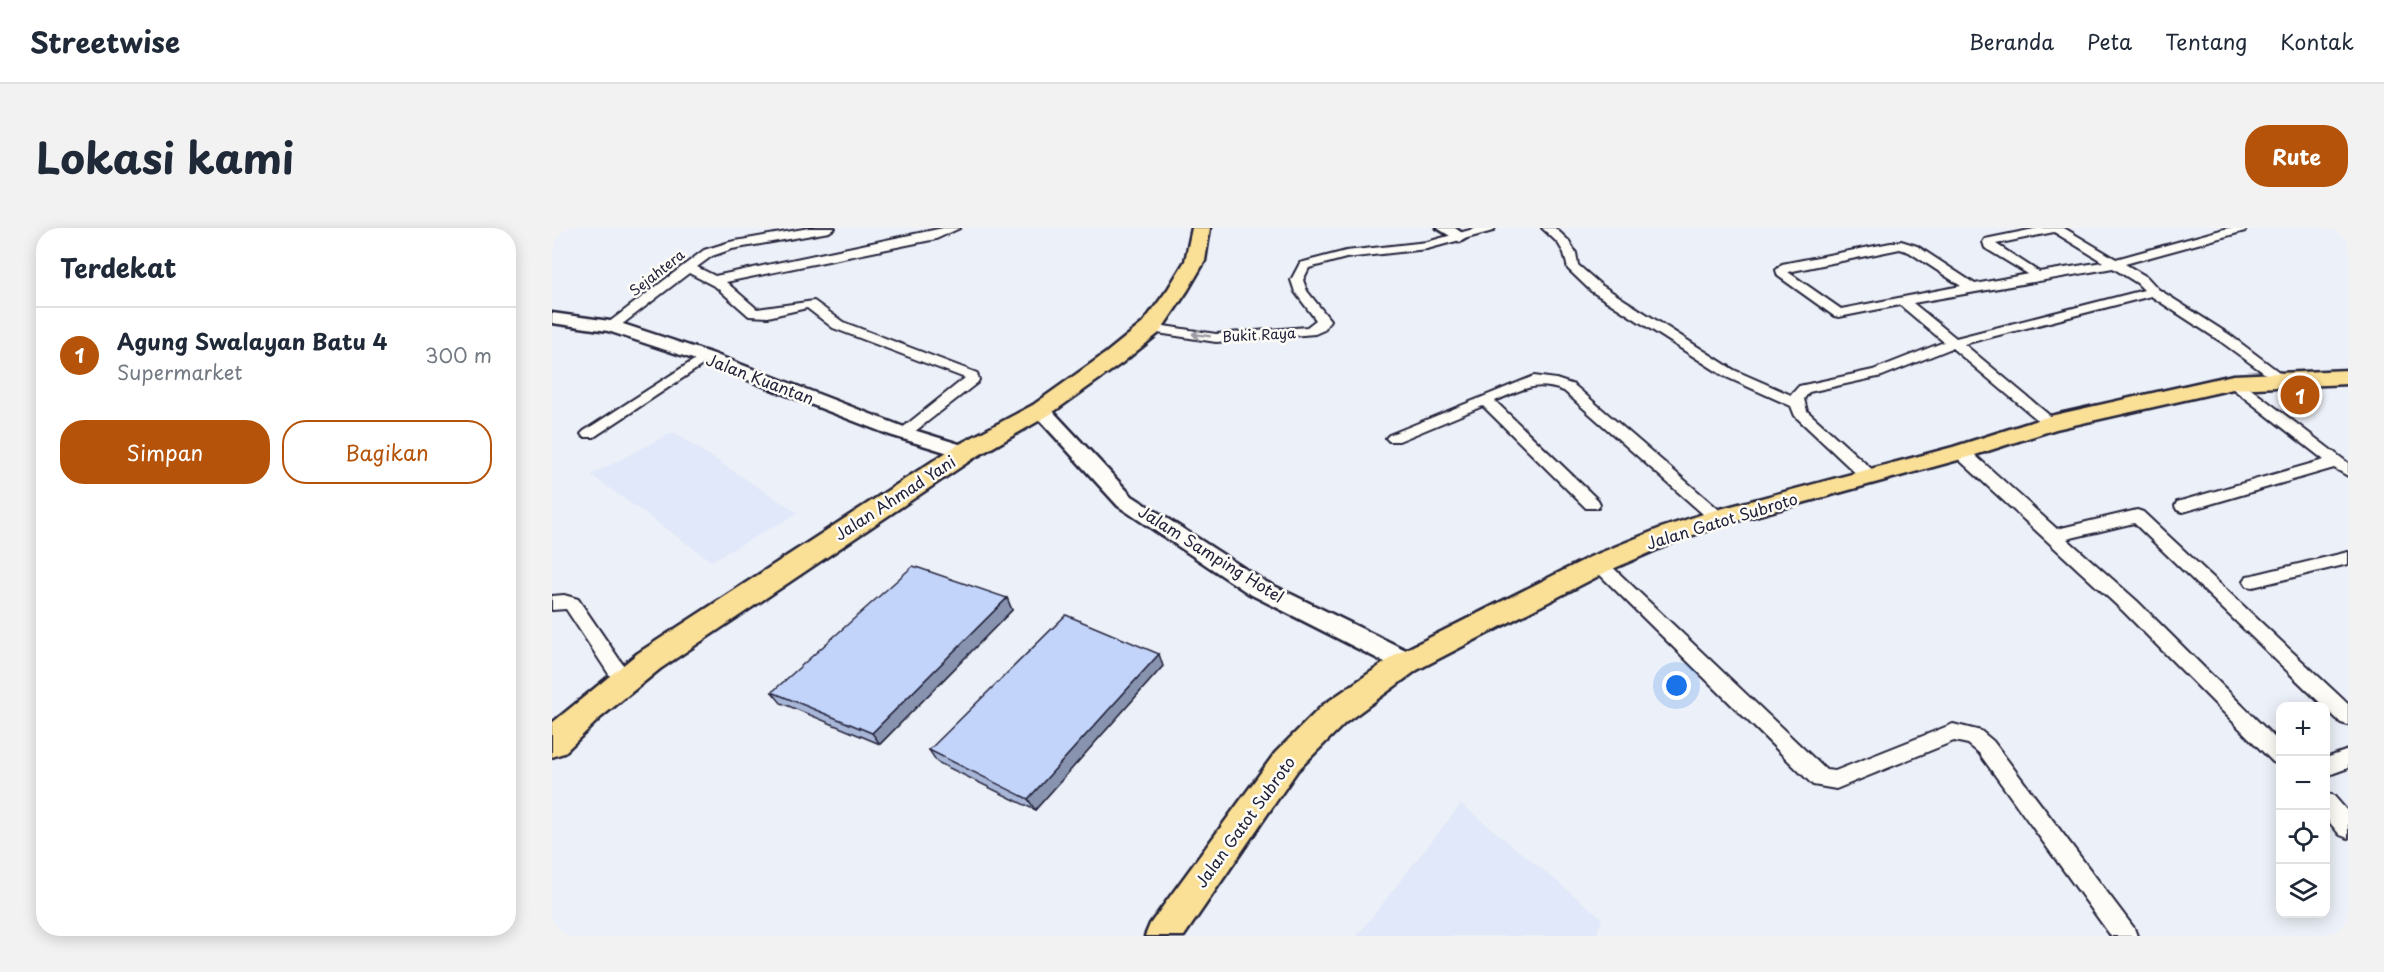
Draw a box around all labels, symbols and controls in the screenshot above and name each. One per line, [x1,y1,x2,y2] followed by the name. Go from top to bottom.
[30,20,180,63] text: Streetwise
[1969,25,2054,57] text: Beranda
[2087,25,2132,57] text: Peta
[2165,25,2247,57] text: Tentang
[2280,25,2354,57] text: Kontak
[36,125,294,188] text: Lokasi kami
[2245,125,2348,187] button: Rute
[624,244,689,301] street label: Sejahtera
[60,248,177,287] text: Terdekat
[1222,322,1296,347] street label: Bukit Raya
[117,324,388,357] text: Agung Swalayan Batu 4
[1192,330,1212,341] one-way arrow
[75,340,84,370] text: 1
[425,340,492,370] text: 300 m
[703,346,818,410] street label: Jalan Kuantan
[117,357,243,387] text: Supermarket
[2280,372,2320,418] pin: 1
[60,420,270,484] button: Simpan
[282,420,492,484] button: Bagikan
[829,449,960,545] street label: Jalan Ahmad Yani
[1643,486,1800,554] street label: Jalan Gatot Subroto
[1134,499,1289,608] street label: Jalam Samping Hotel
[1662,671,1691,700] your location
[2276,702,2330,918] map controls
[2276,702,2330,756] button: +
[1188,751,1300,892] street label: Jalan Gatot Subroto
[2276,756,2330,810] button: −
[2276,810,2330,864] button: locate
[2276,864,2330,918] button: layers

